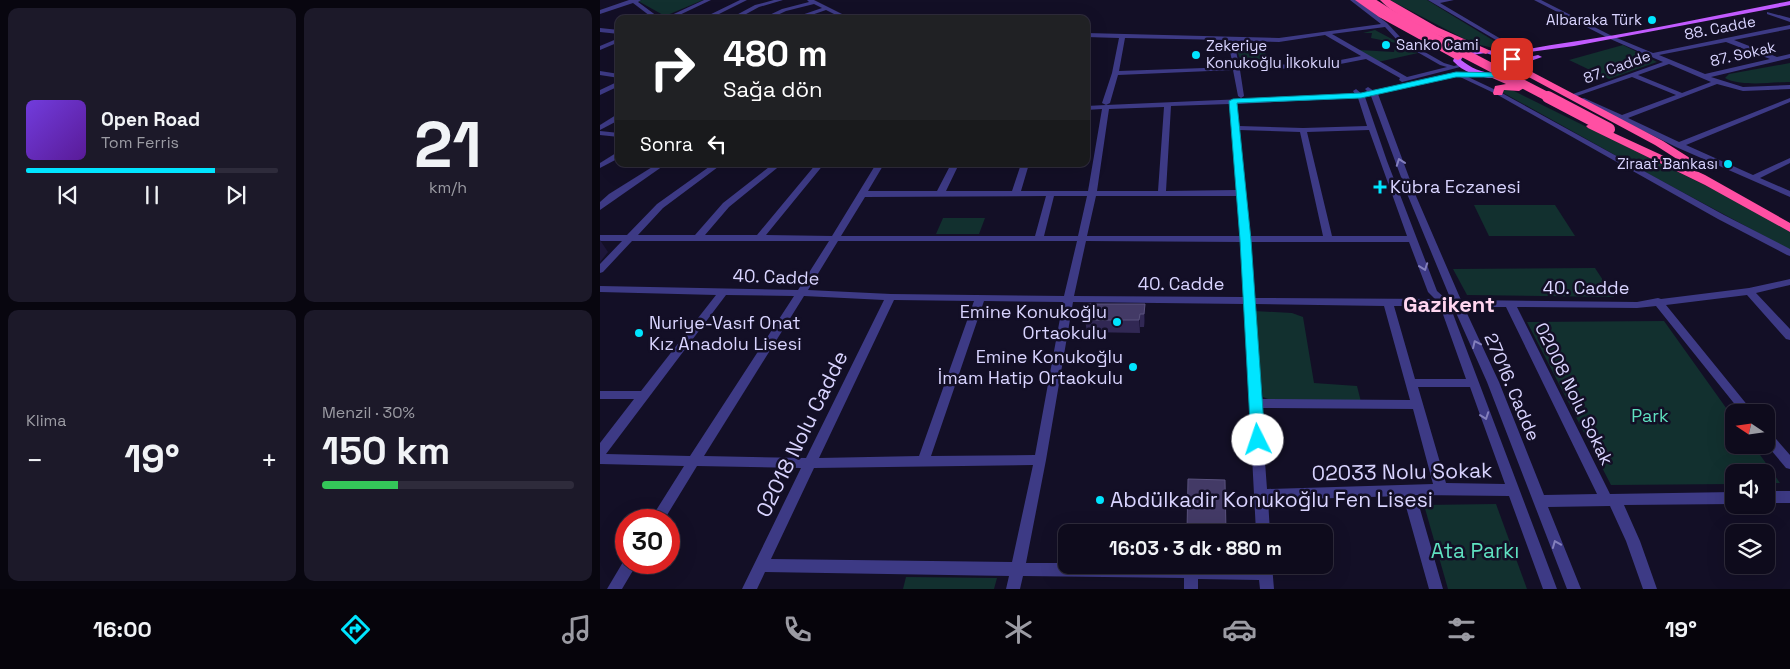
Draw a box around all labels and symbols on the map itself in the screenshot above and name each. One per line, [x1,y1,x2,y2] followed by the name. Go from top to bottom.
[1546,10,1642,29] place label: Albaraka Türk
[1683,11,1757,44] street label: 88. Cadde
[1646,14,1658,26] marker: Albaraka Türk
[1396,35,1479,54] place label: Sanko Cami
[1206,36,1340,72] place label: Zekeriye Konukoğlu İlkokulu
[1708,37,1778,70] street label: 87. Sokak
[1491,38,1533,80] pin
[1380,39,1392,51] marker: Sanko Cami
[1581,46,1653,87] street label: 87. Cadde
[1190,49,1202,61] marker: Zekeriye Konukoğlu İlkokulu
[1617,154,1718,173] place label: Ziraat Bankası
[1396,158,1406,167] one-way arrow
[1722,158,1734,170] marker: Ziraat Bankası
[1390,175,1521,198] place label: Kübra Eczanesi
[1374,181,1386,193] marker: Kübra Eczanesi
[1418,262,1428,270] one-way arrow
[732,263,820,290] street label: 40. Cadde
[1138,272,1224,295] street label: 40. Cadde
[1543,276,1629,299] street label: 40. Cadde
[1403,290,1495,318] district label: Gazikent
[960,300,1107,344] place label: Emine Konukoğlu Ortaokulu
[649,311,802,355] place label: Nuriye-Vasıf Onat Kız Anadolu Lisesi
[1111,316,1123,328] marker: Emine Konukoğlu Ortaokulu
[1530,319,1619,469] street label: 02008 Nolu Sokak
[633,327,645,339] marker: Nuriye-Vasıf Onat Kız Anadolu Lisesi
[1479,329,1545,444] street label: 27016. Cadde
[1471,340,1482,349] one-way arrow
[938,345,1123,389] place label: Emine Konukoğlu İmam Hatip Ortaokulu
[750,346,854,521] street label: 02018 Nolu Cadde
[1127,361,1139,373] marker: Emine Konukoğlu İmam Hatip Ortaokulu
[1631,404,1669,427] park label: Park
[1725,404,1775,454] north arrow
[1479,411,1489,420] one-way arrow
[1231,413,1283,465] position arrow
[1311,456,1493,487] street label: 02033 Nolu Sokak
[1110,486,1433,513] place label: Abdülkadir Konukoğlu Fen Lisesi
[1094,494,1106,506] marker: Abdülkadir Konukoğlu Fen Lisesi
[615,509,680,574] speed limit sign: 30
[1431,537,1519,564] park label: Ata Parkı
[1552,540,1562,549] one-way arrow

